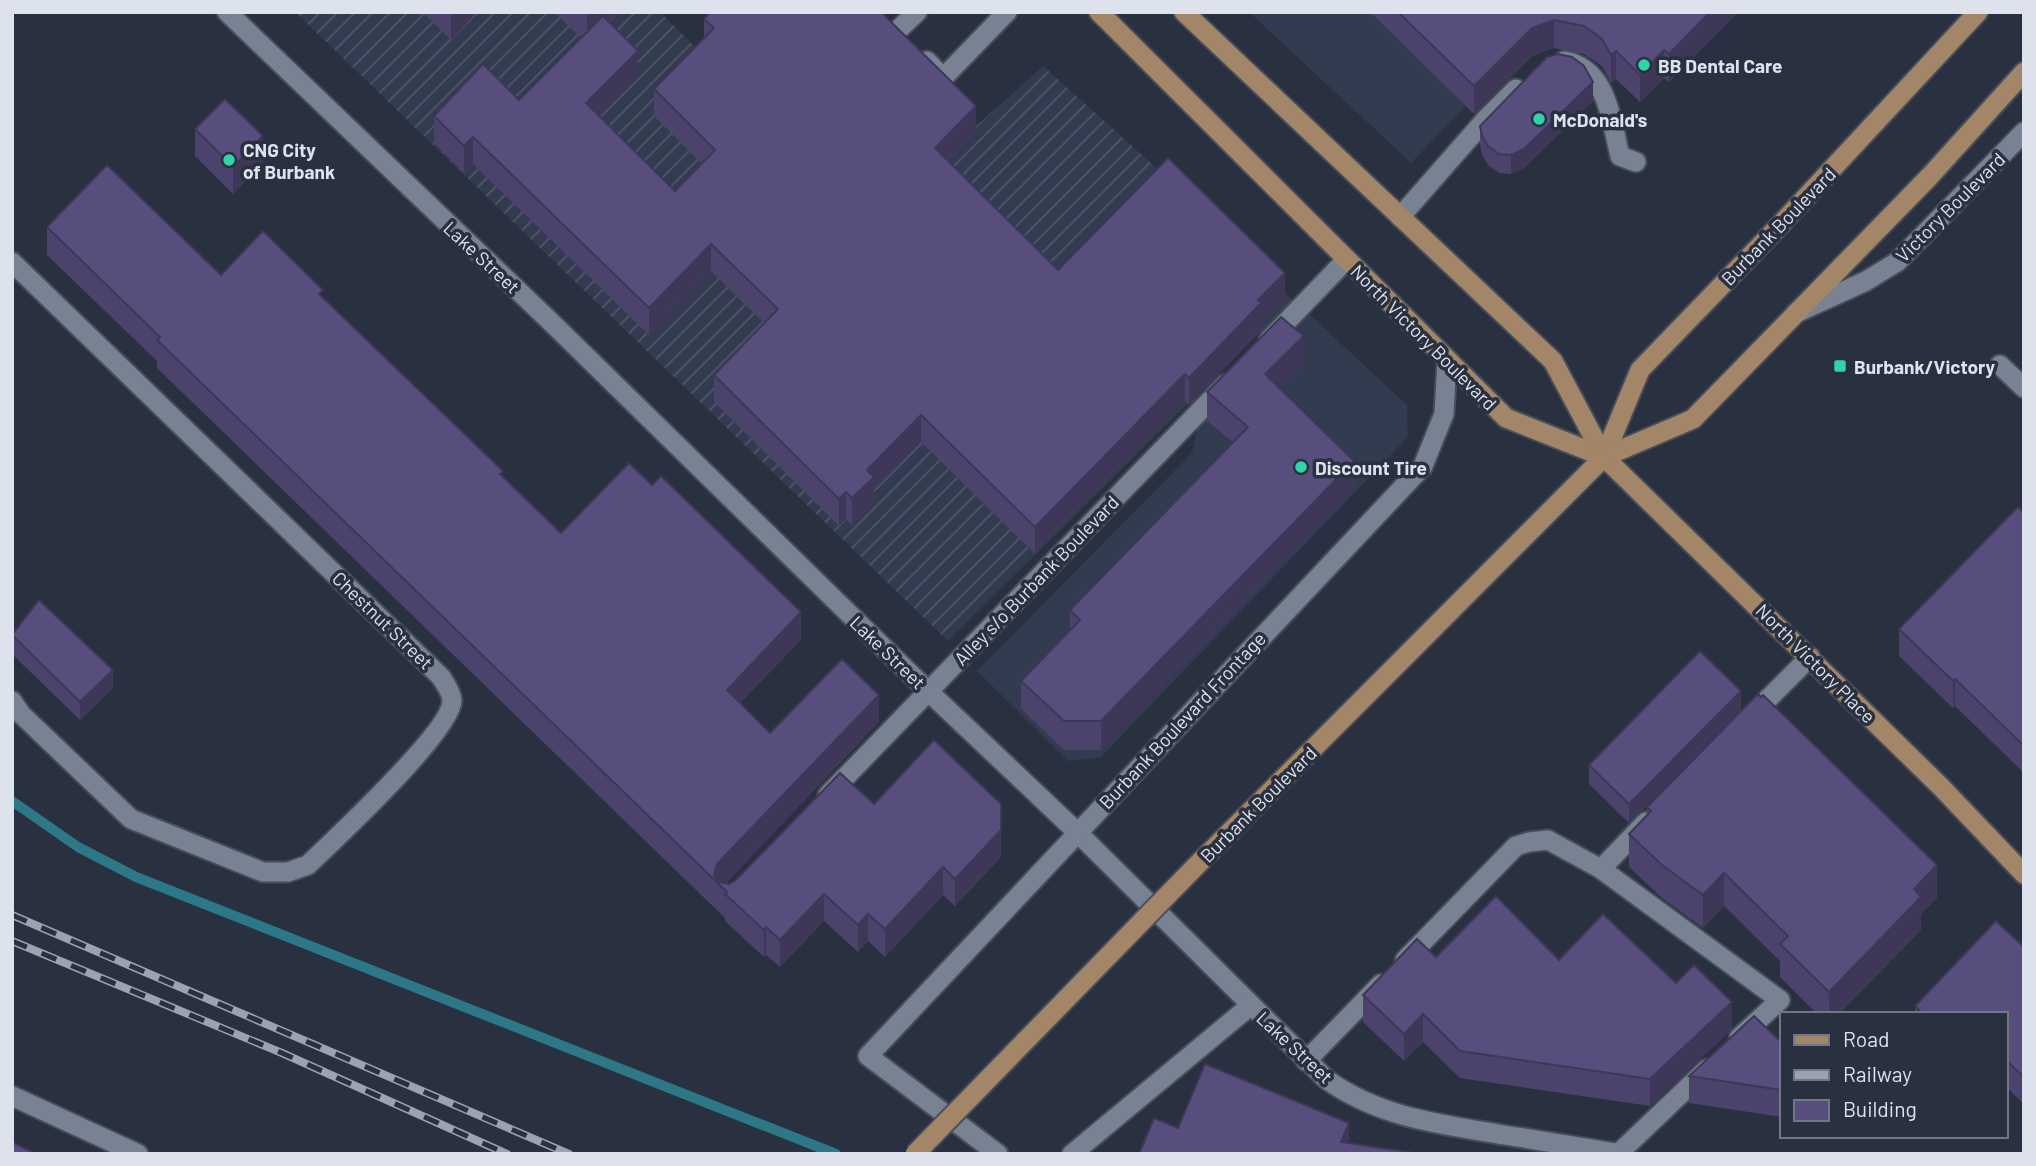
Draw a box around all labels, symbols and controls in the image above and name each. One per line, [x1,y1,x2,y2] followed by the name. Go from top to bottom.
[1658,54,1783,77] place label: BB Dental Care
[1636,57,1652,73] marker: BB Dental Care
[1553,108,1647,131] place label: McDonald's
[1531,111,1547,127] marker: McDonald's
[243,138,335,183] place label: CNG City of Burbank
[1890,147,2010,267] street label: Victory Boulevard
[221,152,237,168] marker: CNG City of Burbank
[1716,162,1840,290] street label: Burbank Boulevard
[439,216,525,298] street label: Lake Street
[1346,259,1502,415] street label: North Victory Boulevard
[1854,355,1996,378] place label: Burbank/Victory
[1832,358,1848,374] marker: Burbank/Victory
[1315,456,1427,479] place label: Discount Tire
[1293,459,1309,475] marker: Discount Tire
[949,490,1123,670] street label: Alley s/o Burbank Boulevard
[328,566,438,674] street label: Chestnut Street
[1751,598,1881,728] street label: North Victory Place
[846,611,930,693] street label: Lake Street
[1094,627,1270,813] street label: Burbank Boulevard Frontage
[1195,741,1321,867] street label: Burbank Boulevard
[1252,1006,1338,1088] street label: Lake Street
[1780,1012,2008,1138] legend
[1843,1026,1889,1051] text: Road
[1843,1061,1912,1086] text: Railway
[1843,1096,1917,1121] text: Building

